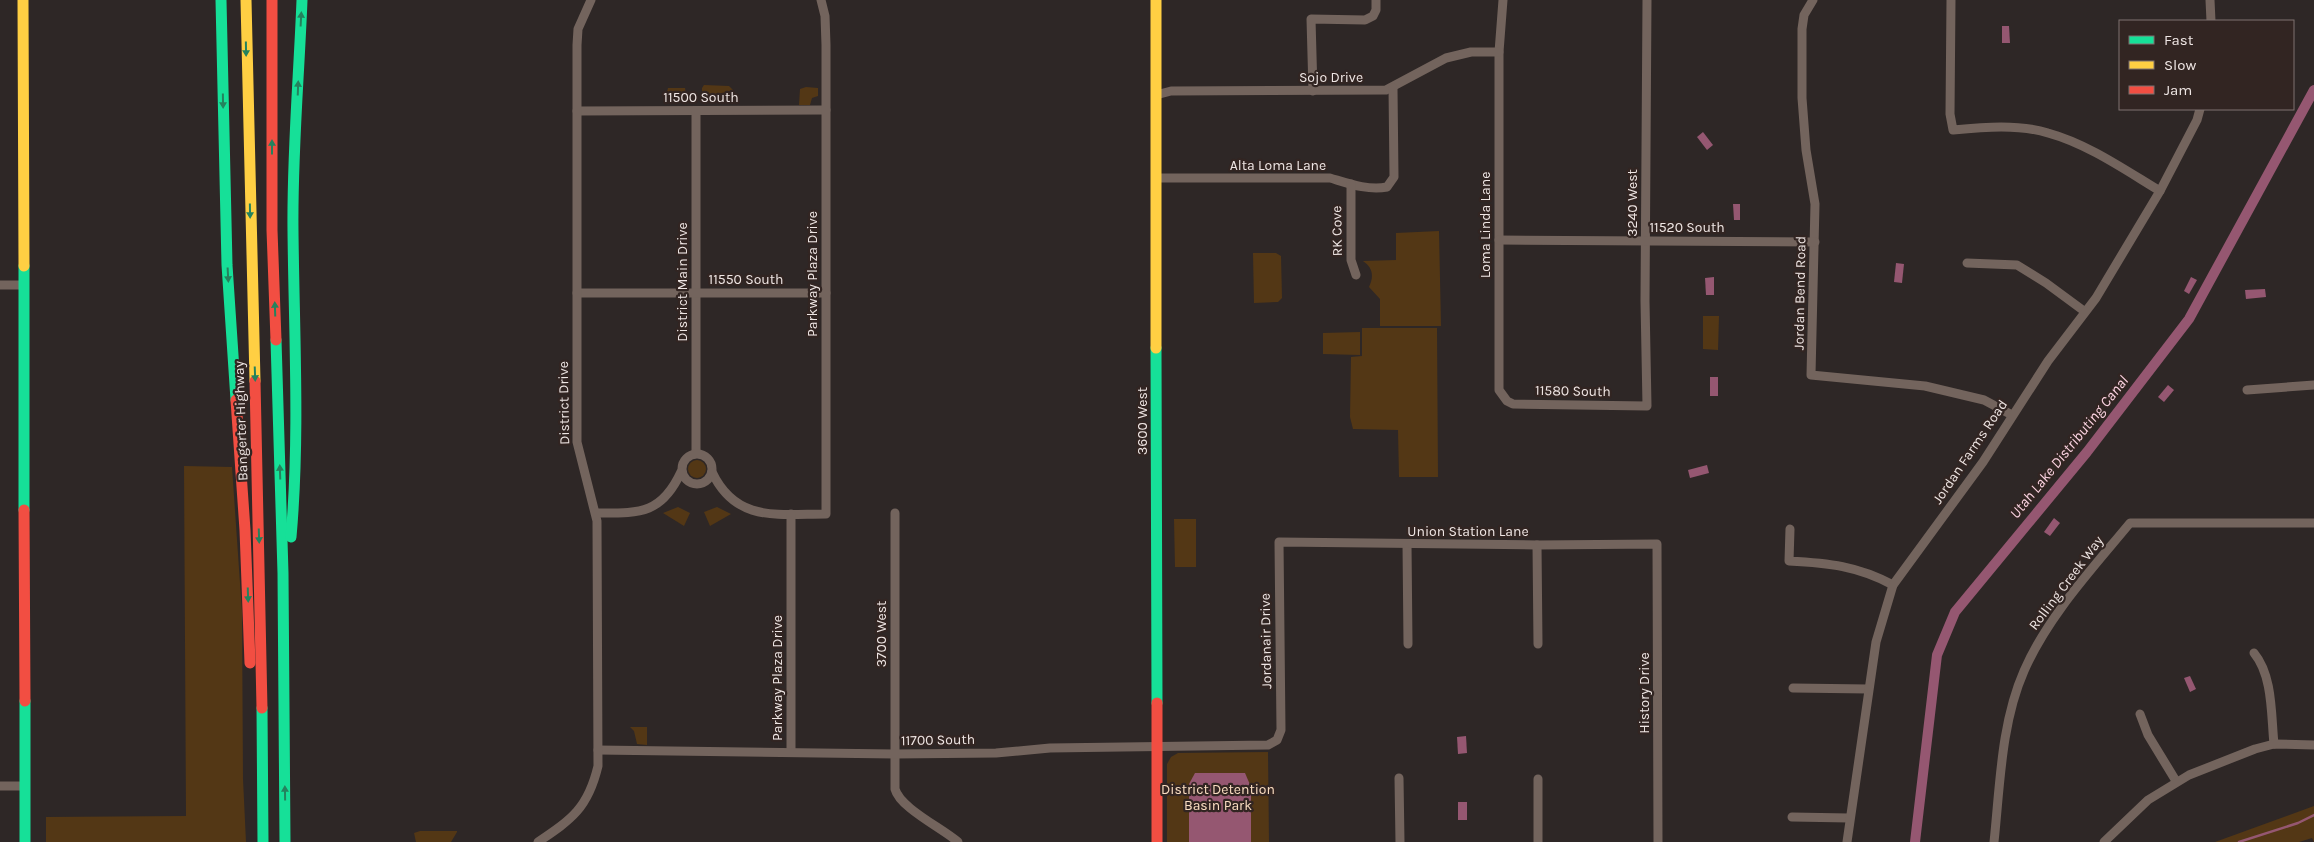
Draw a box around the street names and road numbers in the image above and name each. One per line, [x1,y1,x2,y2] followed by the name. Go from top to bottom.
[1299,69,1363,86] street label: Sojo Drive
[663,89,739,106] street label: 11500 South
[1230,157,1326,174] street label: Alta Loma Lane
[1624,169,1641,237] street label: 3240 West
[1477,172,1494,278] street label: Loma Linda Lane
[1328,205,1346,257] street label: RK Cove
[804,211,821,337] street label: Parkway Plaza Drive
[1649,219,1725,236] street label: 11520 South
[674,222,691,342] street label: District Main Drive
[1791,236,1809,350] street label: Jordan Bend Road
[709,271,784,288] street label: 11550 South
[230,360,252,481] street label: Bangerter Highway
[555,361,573,445] street label: District Drive
[1535,382,1611,400] street label: 11580 South
[1134,387,1151,455] street label: 3600 West
[1929,397,2011,507] street label: Jordan Farms Road
[1407,523,1529,540] street label: Union Station Lane
[2025,532,2107,633] street label: Rolling Creek Way
[1257,593,1275,689] street label: Jordanair Drive
[873,601,890,667] street label: 3700 West
[769,615,786,741] street label: Parkway Plaza Drive
[1636,652,1653,734] street label: History Drive
[901,731,975,749] street label: 11700 South

